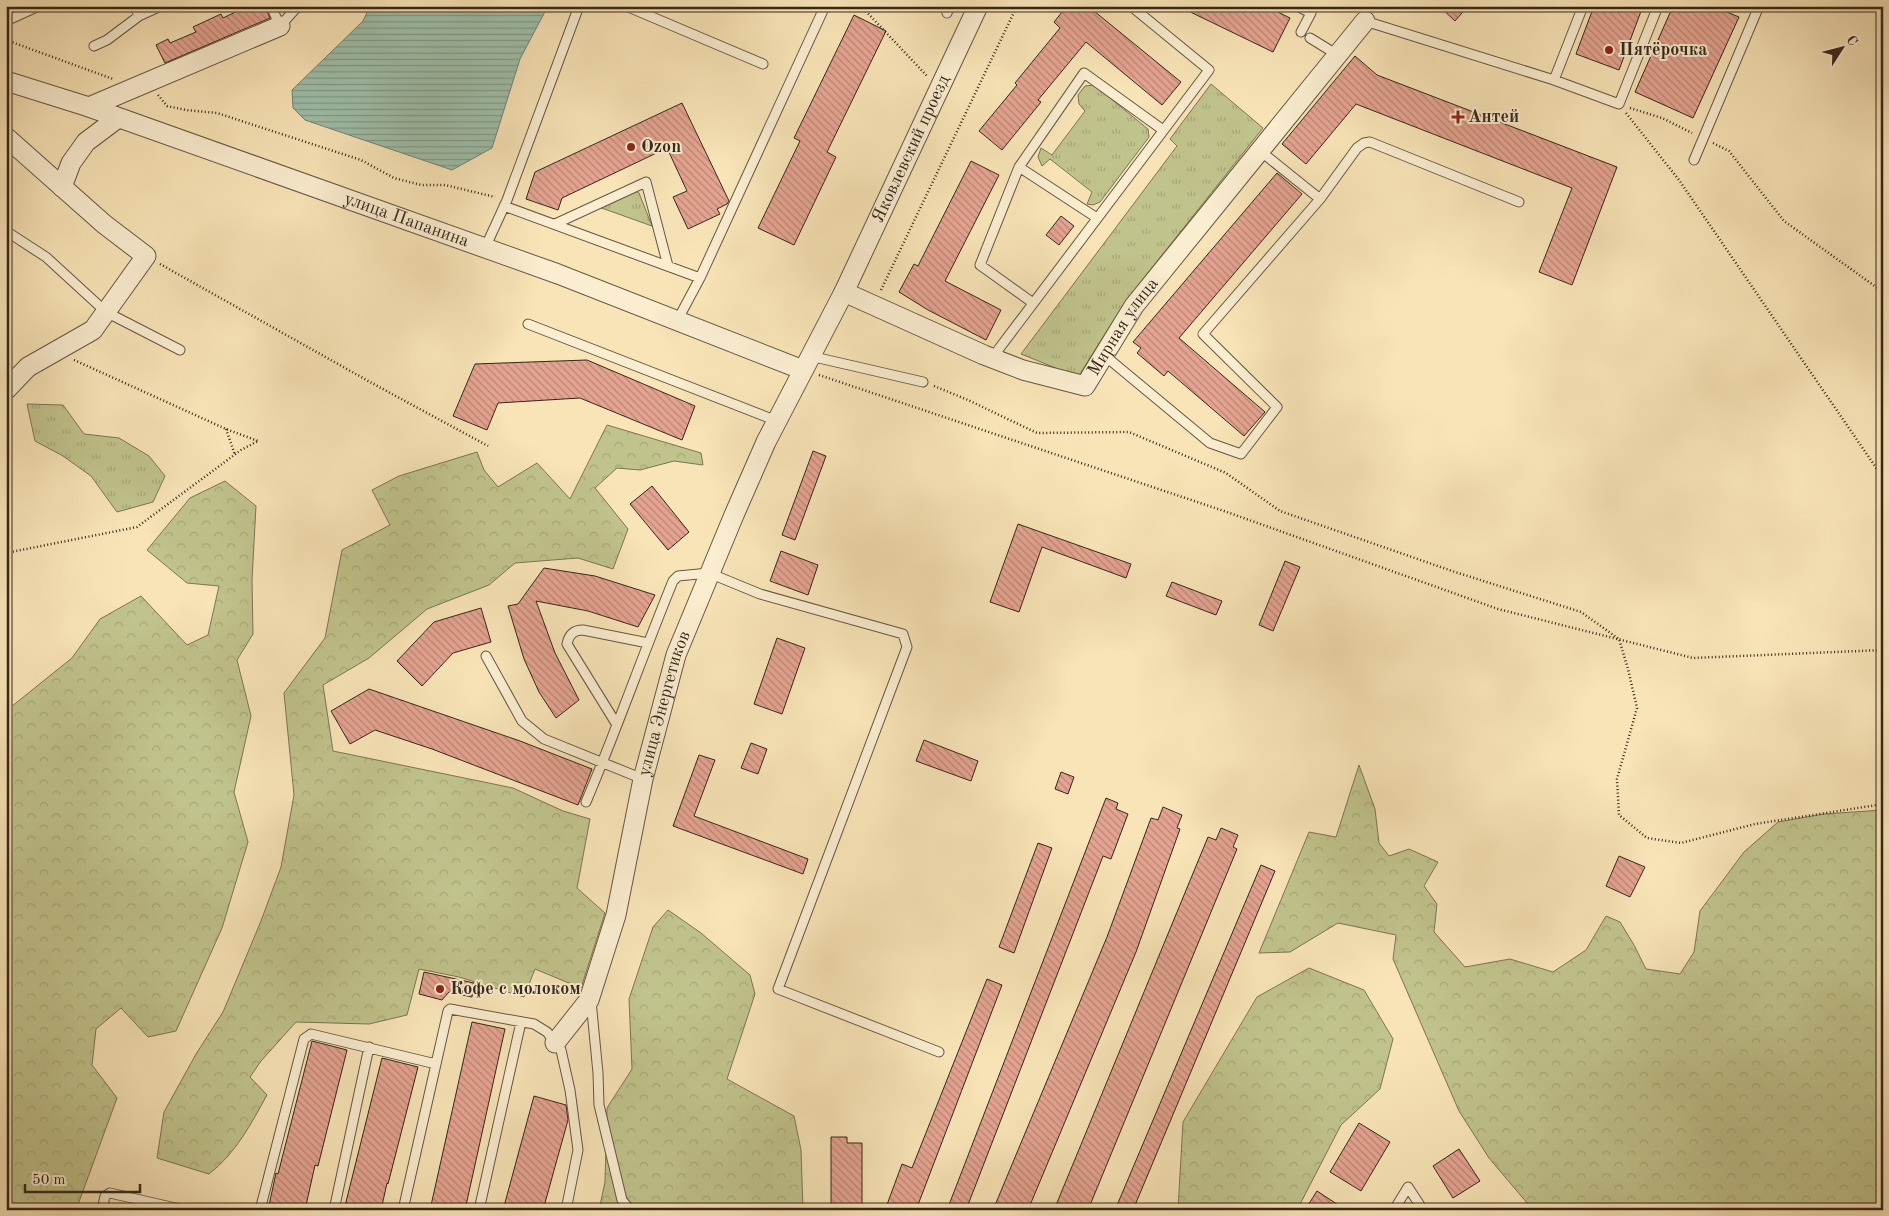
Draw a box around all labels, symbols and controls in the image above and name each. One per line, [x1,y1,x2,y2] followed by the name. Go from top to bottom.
[1816,22,1866,72] north arrow
[1843,33,1860,49] text: С
[1619,41,1707,59] place label: Пятёрочка
[1603,44,1615,56] marker: Пятёрочка
[869,72,953,225] street label: Яковлевский проезд
[1468,108,1519,126] place label: Антей
[1452,111,1464,123] marker: Антей
[641,138,681,156] place label: Ozon
[625,141,637,153] marker: Ozon
[342,190,471,251] street label: улица Папанина
[1084,274,1162,379] street label: Мирная улица
[635,628,694,778] street label: улица Энергетиков
[450,980,581,999] place label: Кофе с молоком
[434,983,446,995] marker: Кофе с молоком
[25,1161,140,1193] scale bar
[32,1173,66,1188] text: 50 m

